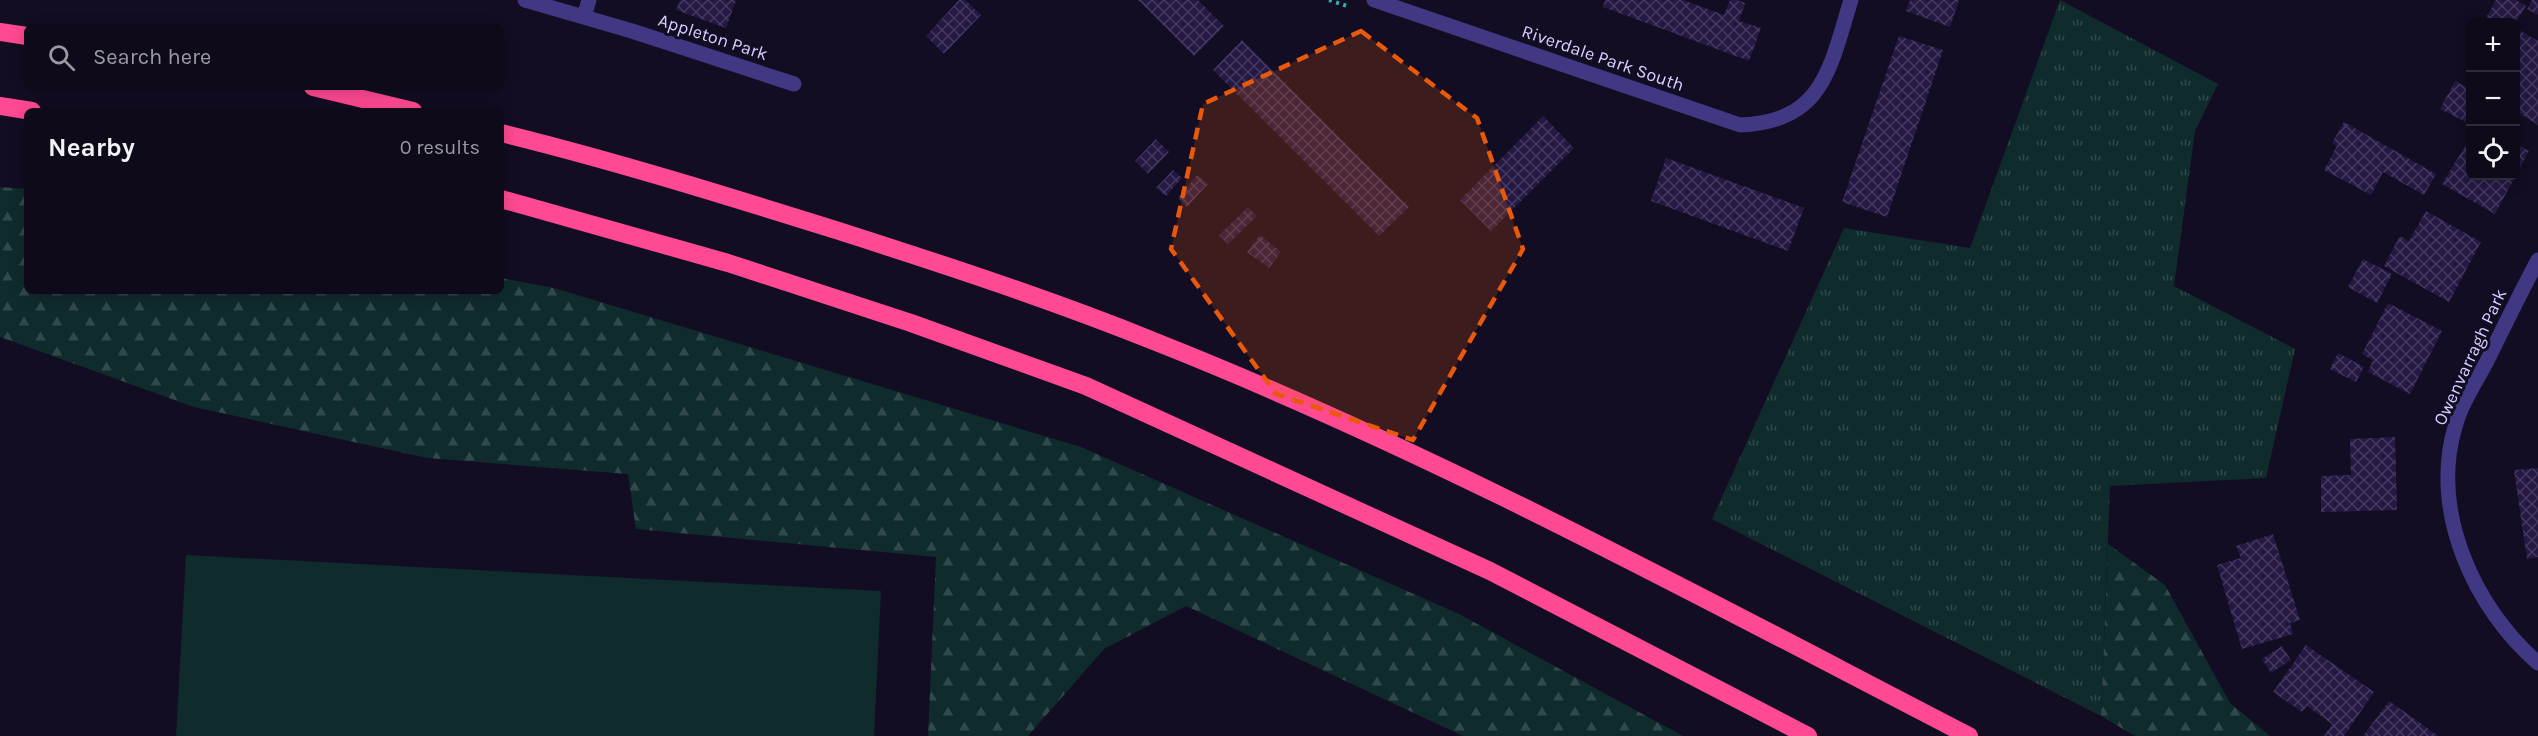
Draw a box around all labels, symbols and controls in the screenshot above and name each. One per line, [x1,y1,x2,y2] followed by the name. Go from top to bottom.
[655,9,771,65] street label: Appleton Park
[2466,18,2520,180] map controls
[2466,18,2520,72] button: +
[1519,20,1687,96] street label: Riverdale Park South
[24,24,504,90] search box
[45,41,78,74] icon: search
[93,44,211,70] text: Search here
[2466,72,2520,126] button: −
[2466,126,2520,180] button: locate
[48,132,135,163] text: Nearby
[400,136,480,159] text: 0 results
[2429,285,2511,429] street label: Owenvarragh Park

